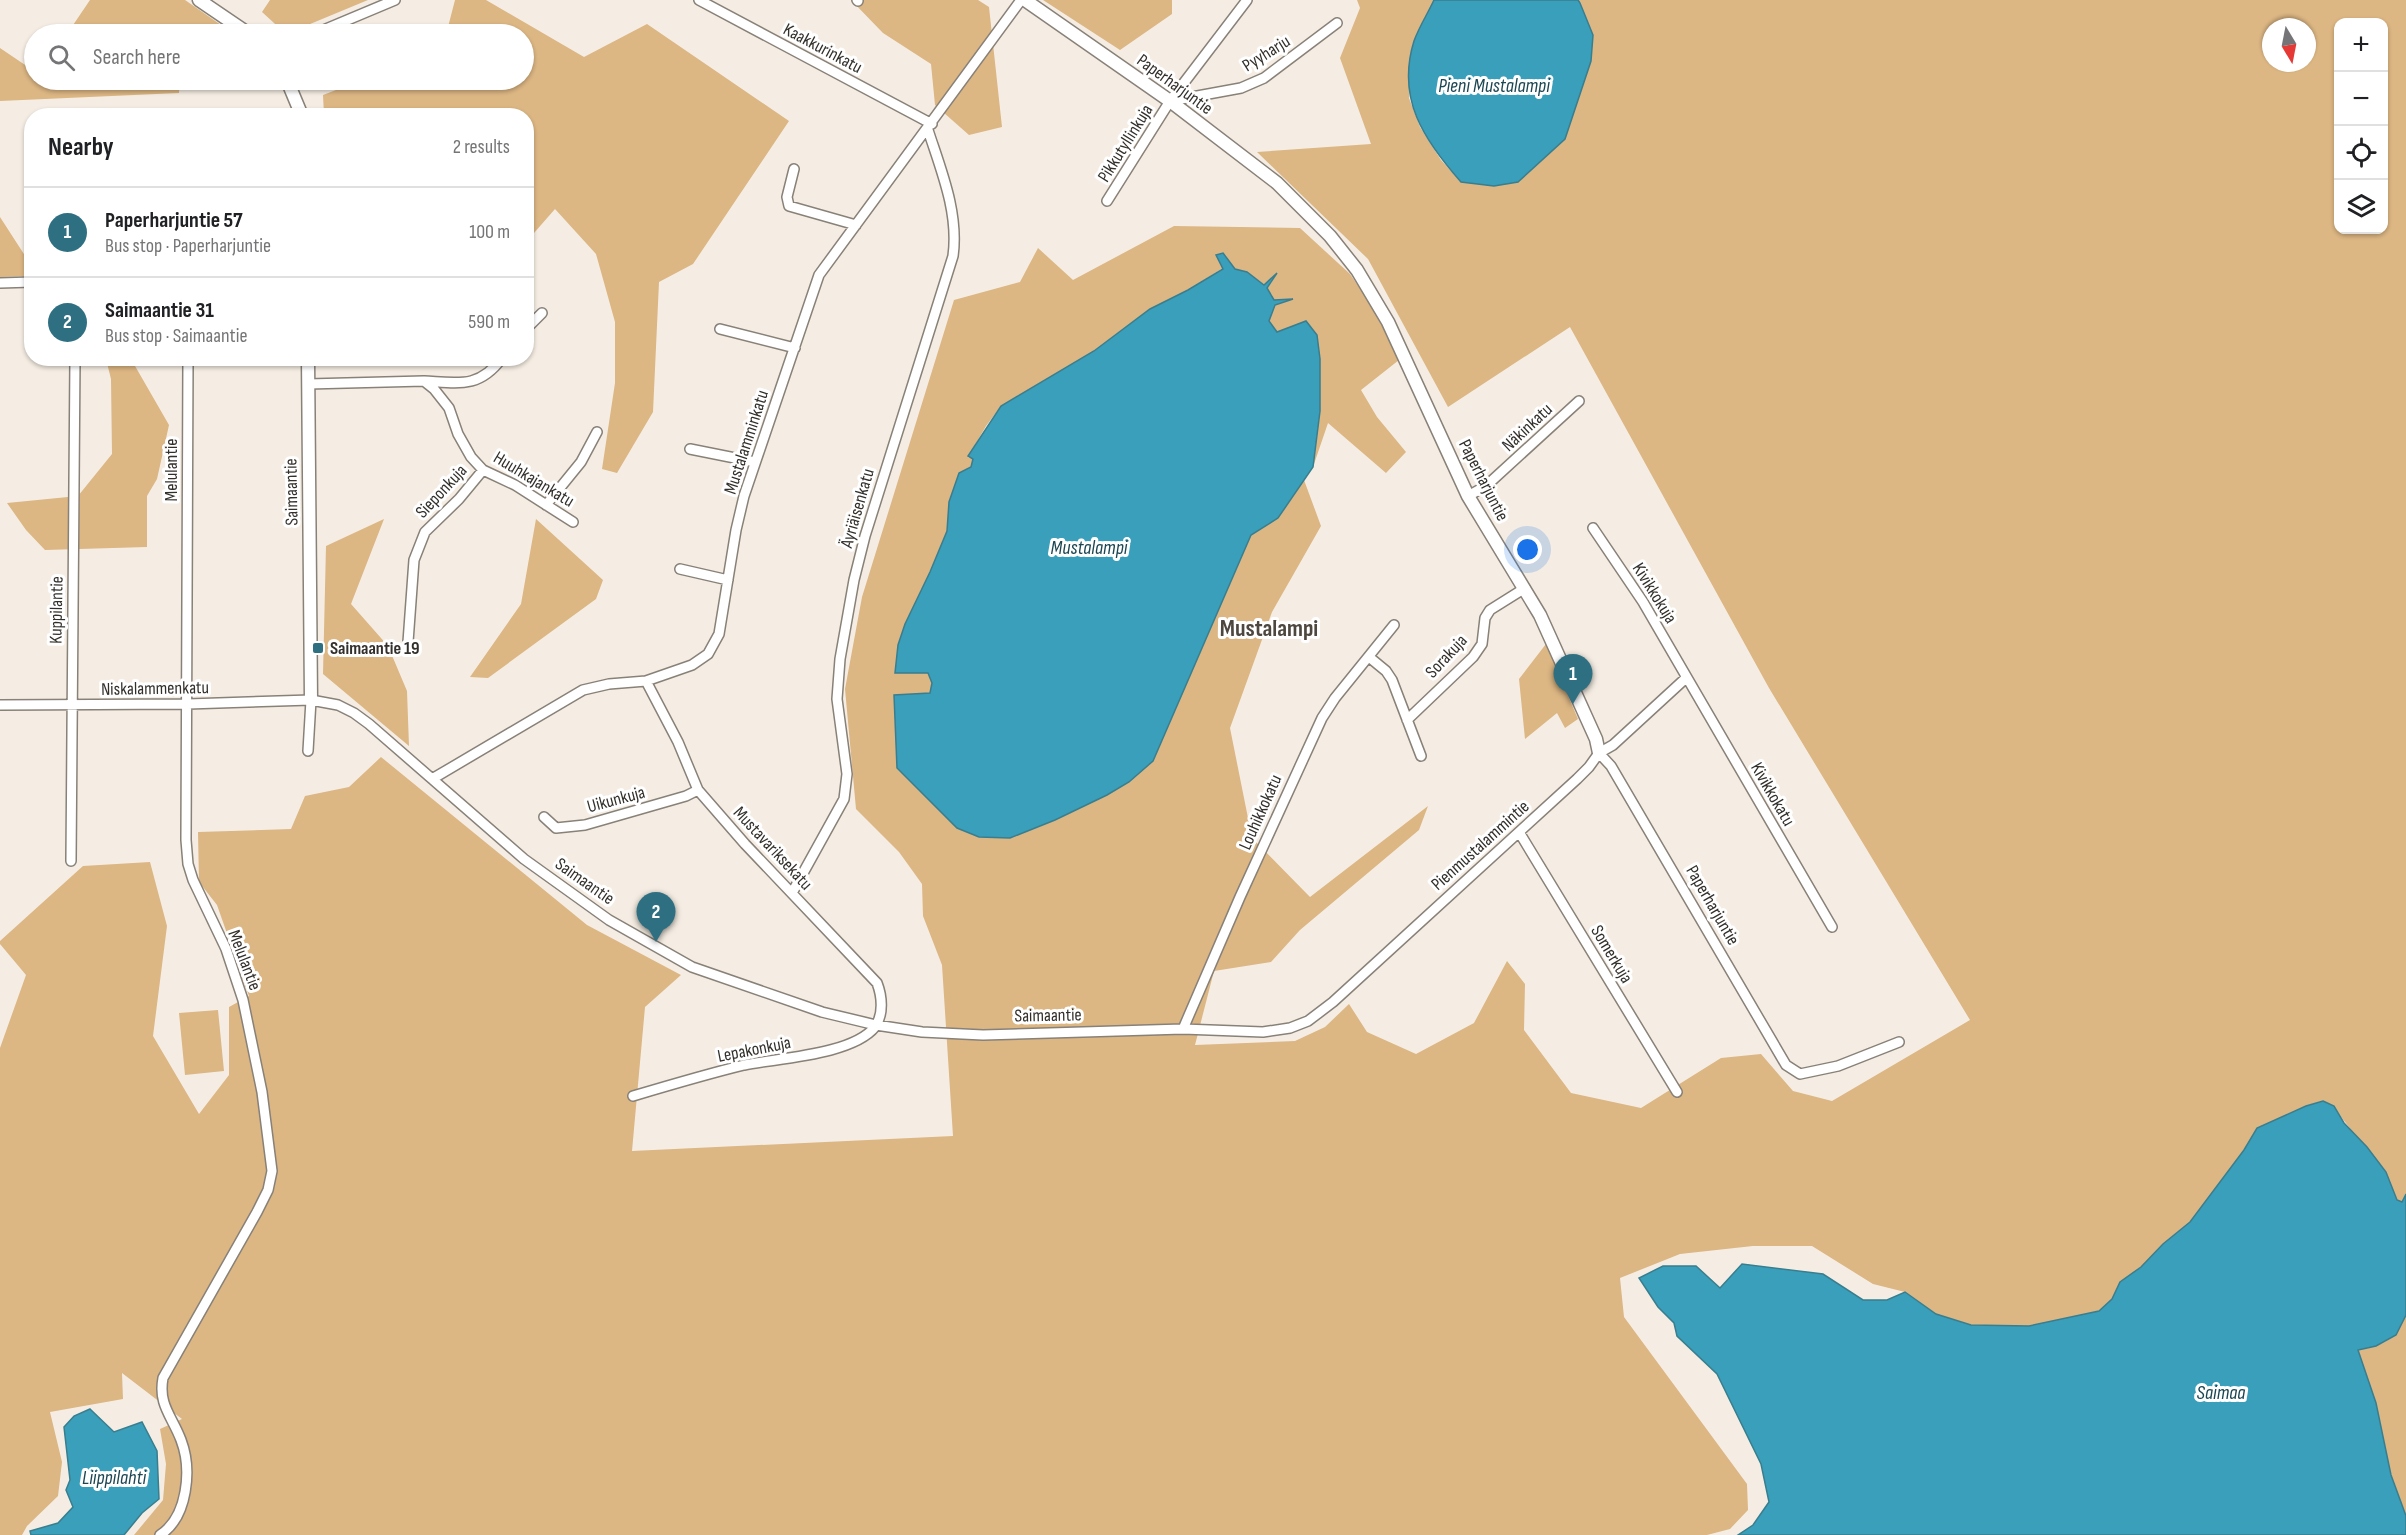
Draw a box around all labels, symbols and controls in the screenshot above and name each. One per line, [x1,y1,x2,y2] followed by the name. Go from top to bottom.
[2262,18,2316,72] north arrow
[2334,18,2388,234] map controls
[2334,18,2388,72] button: +
[780,19,866,78] street label: Kaakkurinkatu
[24,24,534,90] search box
[1239,31,1294,76] street label: Pyyharju
[45,41,78,74] icon: search
[93,44,180,71] text: Search here
[1133,50,1217,119] street label: Paperharjuntie
[2334,72,2388,126] button: −
[1438,74,1551,98] water label: Pieni Mustalampi
[1093,101,1158,186] street label: Pikkutyllinkuja
[2334,126,2388,180] button: locate
[48,132,114,163] text: Nearby
[453,135,510,159] text: 2 results
[2334,180,2388,234] button: layers
[105,207,243,234] text: Paperharjuntie 57
[64,220,71,244] text: 1
[469,220,510,244] text: 100 m
[105,234,271,258] text: Bus stop · Paperharjuntie
[105,297,214,324] text: Saimaantie 31
[63,310,72,334] text: 2
[468,310,510,334] text: 590 m
[105,324,247,348] text: Bus stop · Saimaantie
[720,387,773,497] street label: Mustalamminkatu
[1498,399,1557,456] street label: Näkinkatu
[1454,436,1513,524] street label: Paperharjuntie
[161,439,182,501] street label: Melulantie
[490,447,578,512] street label: Huuhkajankatu
[280,458,303,526] street label: Saimaantie
[411,460,471,522] street label: Sieponkuja
[836,466,879,551] street label: Äyriäisenkatu
[1513,535,1542,564] your location
[1051,536,1129,560] water label: Mustalampi
[1628,559,1681,627] street label: Kivikkokuja
[45,576,68,644] street label: Kuppilantie
[1220,614,1318,643] district label: Mustalampi
[1421,630,1472,682] street label: Sorakuja
[330,638,420,659] place label: Saimaantie 19
[311,641,325,655] marker: Saimaantie 19
[1554,654,1592,704] pin: 1
[101,677,209,700] street label: Niskalammenkatu
[1746,759,1799,830] street label: Kivikkokatu
[1235,771,1286,853] street label: Louhikkokatu
[585,782,647,817] street label: Uikunkuja
[1427,796,1534,895] street label: Pienmustalammintie
[729,802,817,894] street label: Mustavariksekatu
[551,854,618,909] street label: Saimaantie
[1681,862,1744,949] street label: Paperharjuntie
[636,892,676,942] pin: 2
[1586,922,1637,987] street label: Somerkuja
[223,927,266,993] street label: Melulantie
[1014,1004,1082,1027] street label: Saimaantie
[716,1032,793,1067] street label: Lepakonkuja
[2197,1381,2245,1405] water label: Saimaa
[82,1466,147,1490] water label: Liippilahti

